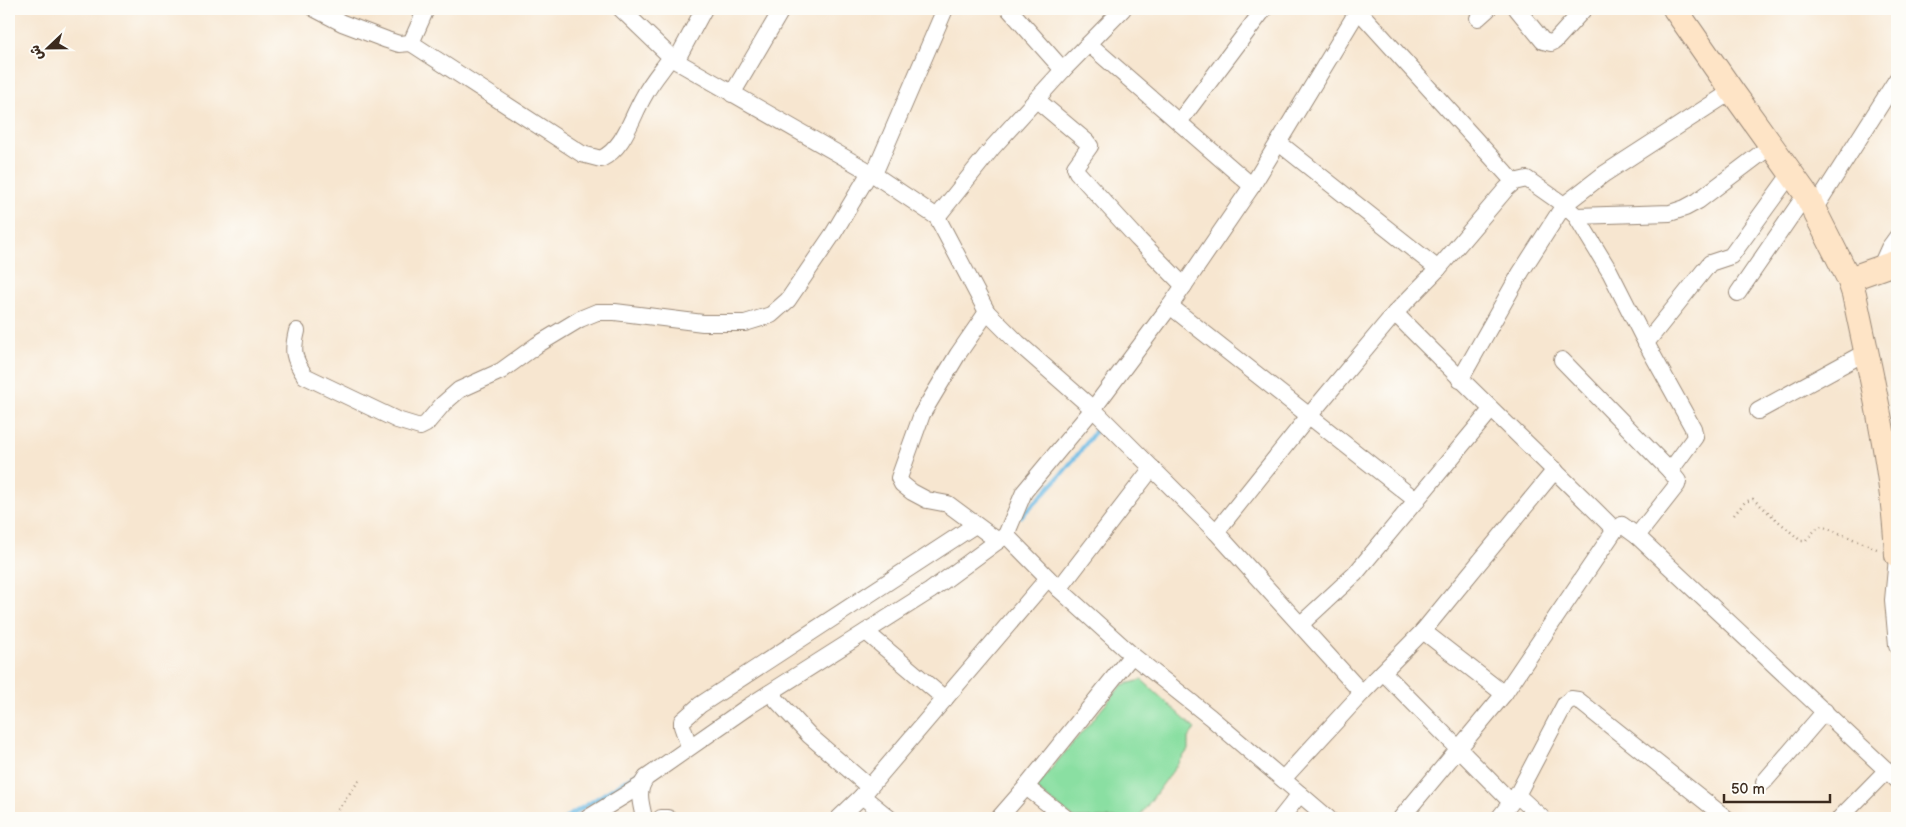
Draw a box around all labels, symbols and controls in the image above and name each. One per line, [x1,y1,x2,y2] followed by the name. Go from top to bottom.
[22,22,72,72] north arrow
[26,42,47,63] text: ش
[1724,772,1830,804] scale bar
[1731,780,1765,799] text: 50 m

